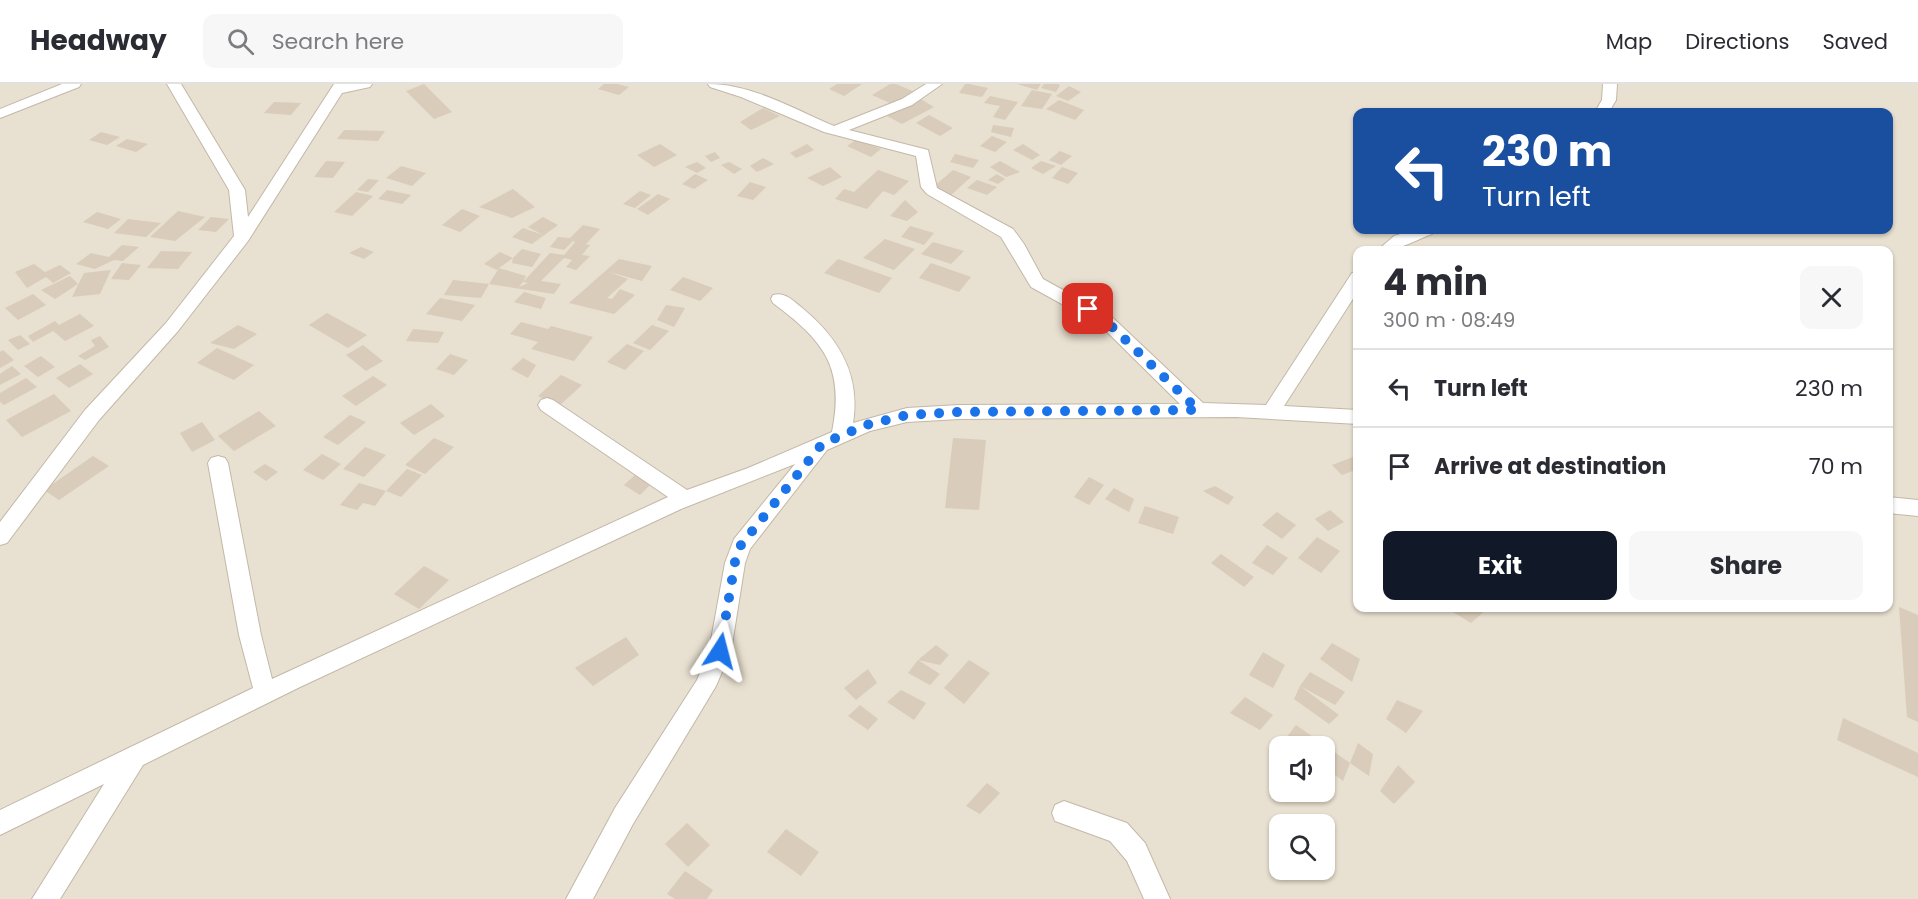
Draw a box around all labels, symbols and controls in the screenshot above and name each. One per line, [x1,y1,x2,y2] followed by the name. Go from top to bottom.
[203,14,623,68] search box
[30,21,167,60] text: Headway
[224,25,257,58] icon: search
[272,26,404,57] text: Search here
[1606,27,1652,56] text: Map
[1685,27,1789,56] text: Directions
[1822,27,1888,56] text: Saved
[1482,122,1612,181] text: 230 m
[1383,132,1461,210] icon: left
[1482,178,1591,215] text: Turn left
[1383,257,1488,308] text: 4 min
[1800,266,1863,329] button: close
[1062,283,1113,334] pin
[1071,292,1104,325] icon: arrive
[1383,306,1515,334] text: 300 m · 08:49
[1383,372,1416,405] icon: left
[1434,373,1528,404] text: Turn left
[1795,373,1863,404] text: 230 m
[1383,450,1416,483] icon: arrive
[1434,451,1666,482] text: Arrive at destination
[1809,451,1863,482] text: 70 m
[1383,531,1617,600] button: Exit
[1629,531,1863,600] button: Share
[688,619,752,683] position arrow
[1269,736,1335,880] map controls
[1269,736,1335,802] button: sound
[1269,814,1335,880] button: search

